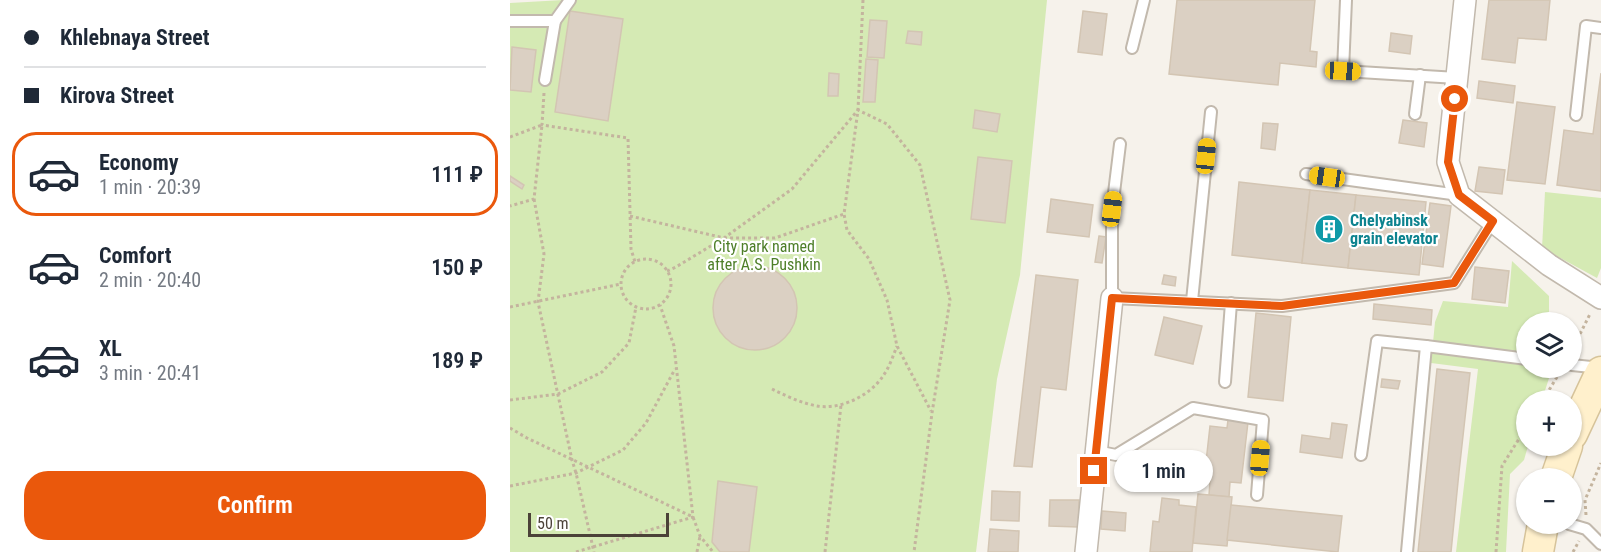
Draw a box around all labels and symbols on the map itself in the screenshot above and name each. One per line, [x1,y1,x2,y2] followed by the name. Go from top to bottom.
[1325,61,1361,81] car
[1441,85,1468,112] route start
[1195,137,1217,175] car
[1308,166,1346,188] car
[1101,190,1123,228] car
[1350,211,1438,248] place label: Chelyabinsk grain elevator
[1313,213,1345,245] building icon: Chelyabinsk grain elevator
[707,237,821,274] park label: City park named after A.S. Pushkin
[1249,439,1271,477] car
[1115,450,1214,492] callout: 1 min
[1080,457,1107,484] route end
[528,510,669,538] scale bar

